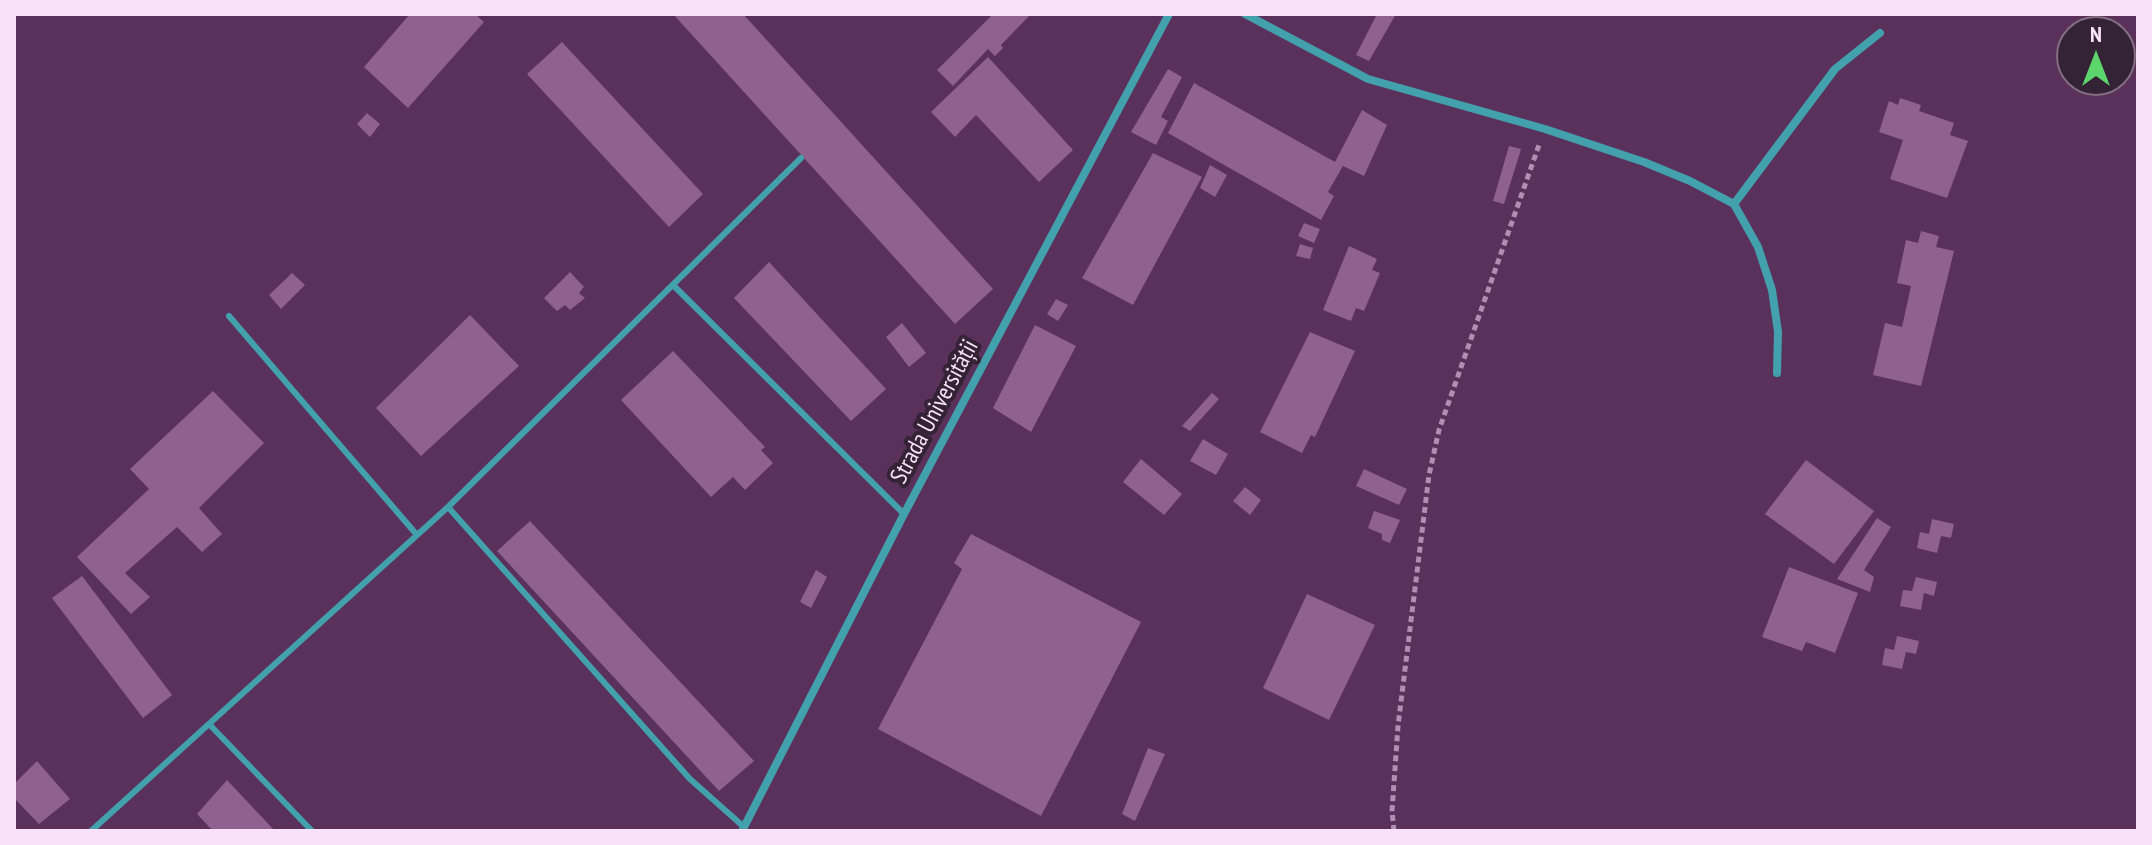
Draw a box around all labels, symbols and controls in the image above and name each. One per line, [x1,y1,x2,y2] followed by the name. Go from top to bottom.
[2056,16,2136,96] north arrow
[2090,20,2102,48] text: N
[885,335,985,489] street label: Strada Universității

